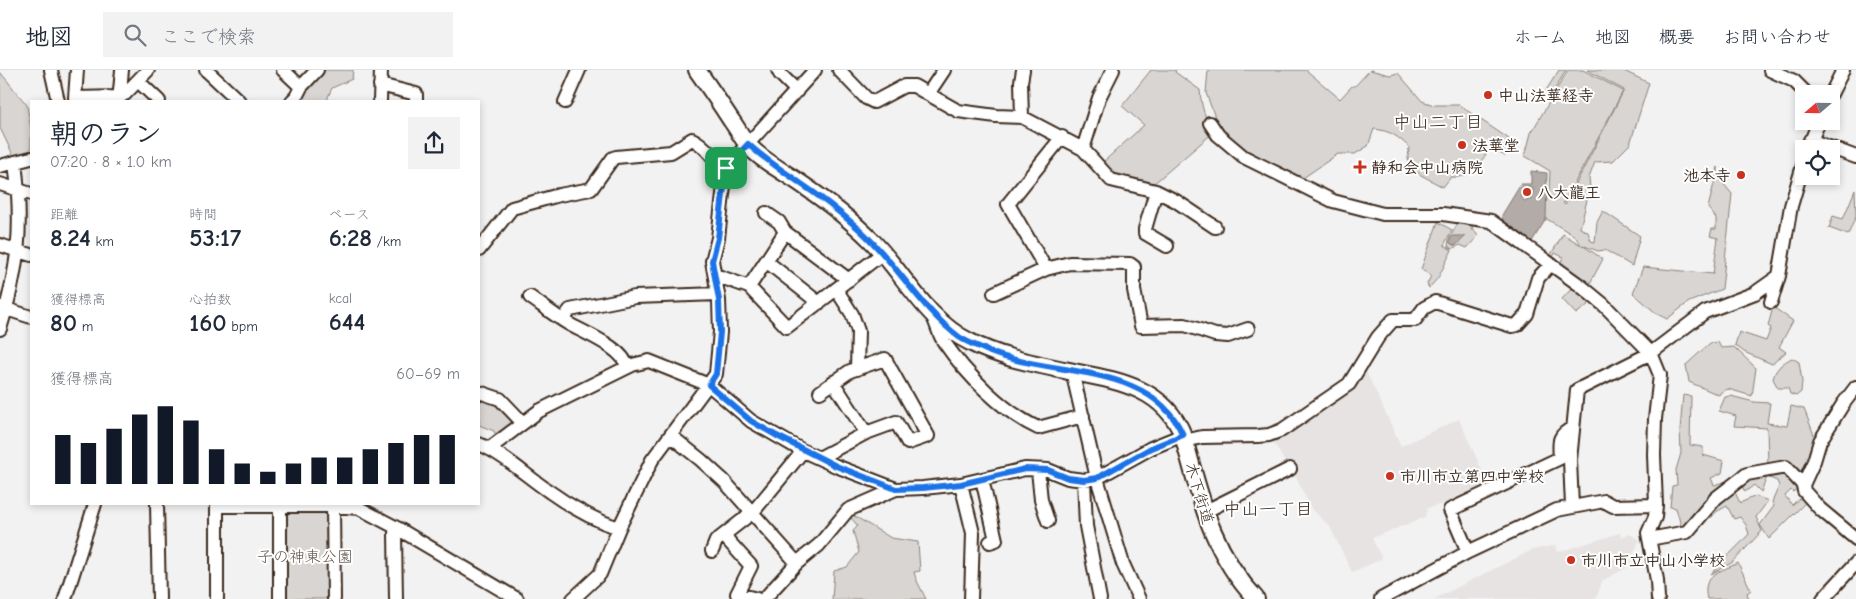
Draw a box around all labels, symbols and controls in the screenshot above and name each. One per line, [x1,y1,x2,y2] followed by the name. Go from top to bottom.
[103,12,453,57] search box
[121,21,149,49] icon: search
[25,23,73,51] text: 地図
[161,26,256,48] text: ここで検索
[1514,27,1567,48] text: ホーム
[1595,27,1631,48] text: 地図
[1659,27,1695,48] text: 概要
[1723,27,1831,48] text: お問い合わせ
[1795,85,1840,130] north arrow
[1795,85,1840,185] map controls
[1498,87,1594,105] place label: 中山法華経寺
[1482,89,1494,101] marker: 中山法華経寺
[1393,112,1483,133] district label: 中山二丁目
[408,117,460,169] button: share
[50,118,162,150] text: 朝のラン
[1472,137,1520,155] place label: 法華堂
[1456,139,1468,151] marker: 法華堂
[1795,140,1840,185] button: locate
[705,147,747,189] pin
[50,153,172,171] text: 07:20 · 8 × 1.0 km
[712,154,740,182] icon: arrive
[1371,159,1483,177] place label: 静和会中山病院
[1353,160,1367,174] marker: 静和会中山病院
[1683,167,1731,185] place label: 池本寺
[1735,169,1747,181] marker: 池本寺
[1537,184,1601,202] place label: 八大龍王
[1521,186,1533,198] marker: 八大龍王
[50,206,78,223] text: 距離
[189,206,217,223] text: 時間
[329,206,370,223] text: ペース
[50,223,91,252] text: 8.24
[189,223,241,252] text: 53:17
[329,223,372,252] text: 6:28
[91,233,114,250] text: km
[372,233,401,250] text: /km
[329,290,352,307] text: kcal
[50,291,106,308] text: 獲得標高
[189,291,231,308] text: 心拍数
[329,307,365,336] text: 644
[50,308,77,337] text: 80
[189,308,227,337] text: 160
[77,318,93,335] text: m
[227,318,258,335] text: bpm
[396,365,460,383] text: 60–69 m
[50,370,114,388] text: 獲得標高
[1181,460,1217,527] street label: 木下街道
[1400,468,1544,486] place label: 市川市立第四中学校
[1384,470,1396,482] marker: 市川市立第四中学校
[1223,499,1313,520] district label: 中山一丁目
[257,548,353,566] park label: 子の神東公園
[1581,552,1725,570] place label: 市川市立中山小学校
[1565,554,1577,566] marker: 市川市立中山小学校

